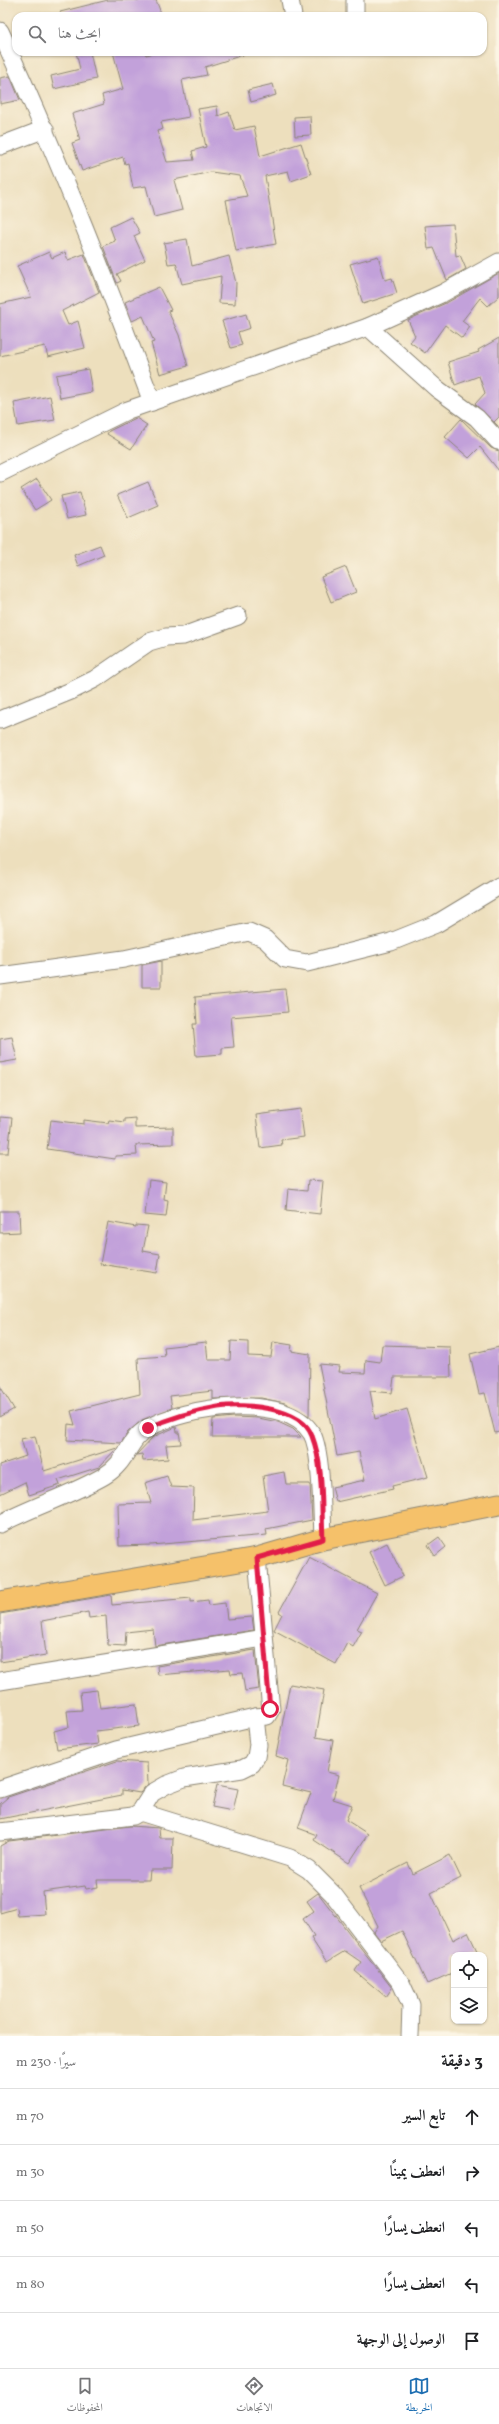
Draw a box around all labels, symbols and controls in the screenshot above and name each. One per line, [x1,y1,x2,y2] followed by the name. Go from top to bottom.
[12,12,487,56] search box
[26,23,48,45] icon: search
[58,24,101,45] text: ابحث هنا
[139,1419,157,1437] route end
[261,1700,279,1718] route start
[451,1952,487,2024] map controls
[451,1952,487,1988] button: locate
[451,1988,487,2024] button: layers
[441,2050,483,2073] text: 3 دقيقة
[16,2054,76,2072] text: سيرًا · 230 m
[403,2106,445,2127] text: تابع السير
[461,2106,483,2128] icon: ahead
[16,2108,44,2126] text: 70 m
[390,2162,445,2183] text: انعطف يمينًا
[461,2162,483,2184] icon: right
[16,2164,44,2182] text: 30 m
[384,2218,445,2239] text: انعطف يسارًا
[461,2218,483,2240] icon: left
[16,2220,44,2238] text: 50 m
[384,2274,445,2295] text: انعطف يسارًا
[461,2274,483,2296] icon: left
[16,2276,45,2294] text: 80 m
[357,2330,445,2351] text: الوصول إلى الوجهة
[461,2330,483,2352] icon: arrive
[67,2375,103,2418] tab: المحفوظات
[236,2375,273,2418] tab: الاتجاهات
[406,2375,432,2418] tab: الخريطة

